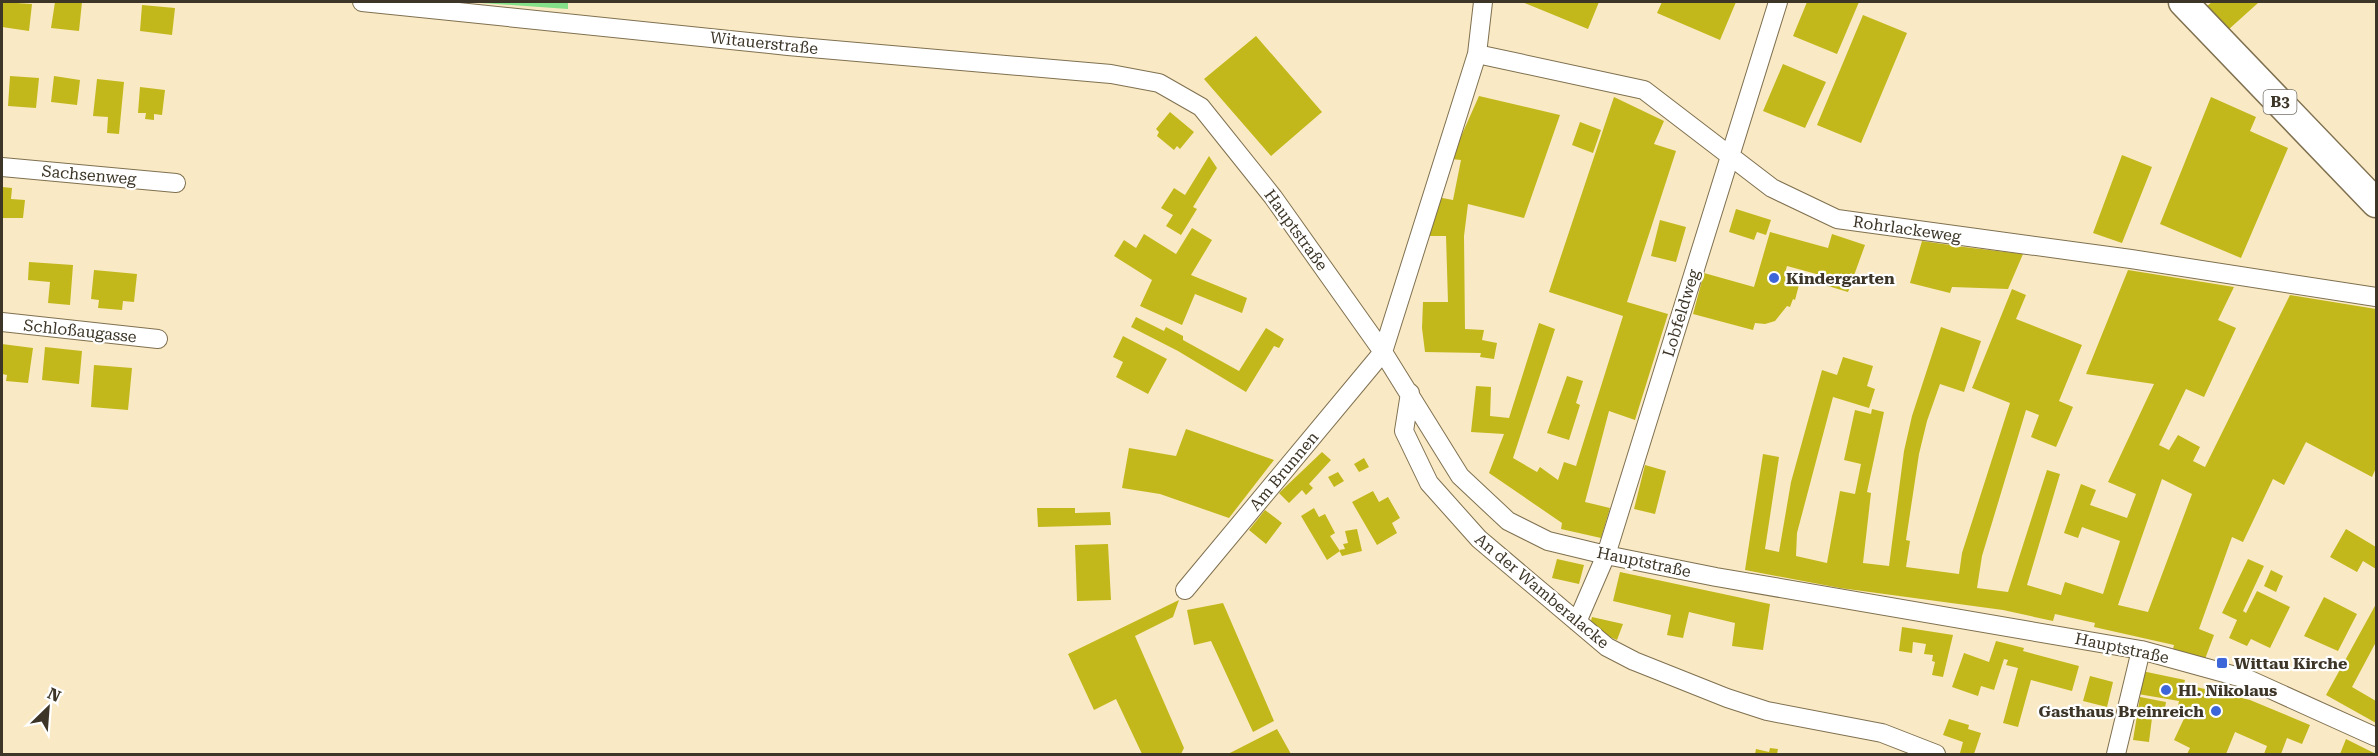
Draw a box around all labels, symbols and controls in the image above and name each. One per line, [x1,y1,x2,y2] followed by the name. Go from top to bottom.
[709,28,819,58] street label: Witauerstraße
[2264,90,2296,114] road number: B3
[41,161,138,189] street label: Sachsenweg
[1260,186,1332,274] street label: Hauptstraße
[1852,212,1963,246] street label: Rohrlackeweg
[1659,266,1704,359] street label: Lobfeldweg
[1786,269,1895,288] place label: Kindergarten
[1767,271,1781,285] marker: Kindergarten
[22,316,138,346] street label: Schloßaugasse
[1246,428,1322,514] street label: Am Brunnen
[1471,529,1613,653] street label: An der Wamberalacke
[1595,543,1693,581] street label: Hauptstraße
[2073,629,2171,667] street label: Hauptstraße
[2234,654,2347,673] place label: Wittau Kirche
[2215,656,2229,670] marker: Wittau Kirche
[18,678,78,738] north arrow
[2178,681,2277,700] place label: Hl. Nikolaus
[2159,683,2173,697] marker: Hl. Nikolaus
[45,684,64,706] text: N
[2038,702,2204,721] place label: Gasthaus Breinreich
[2209,704,2223,718] marker: Gasthaus Breinreich

